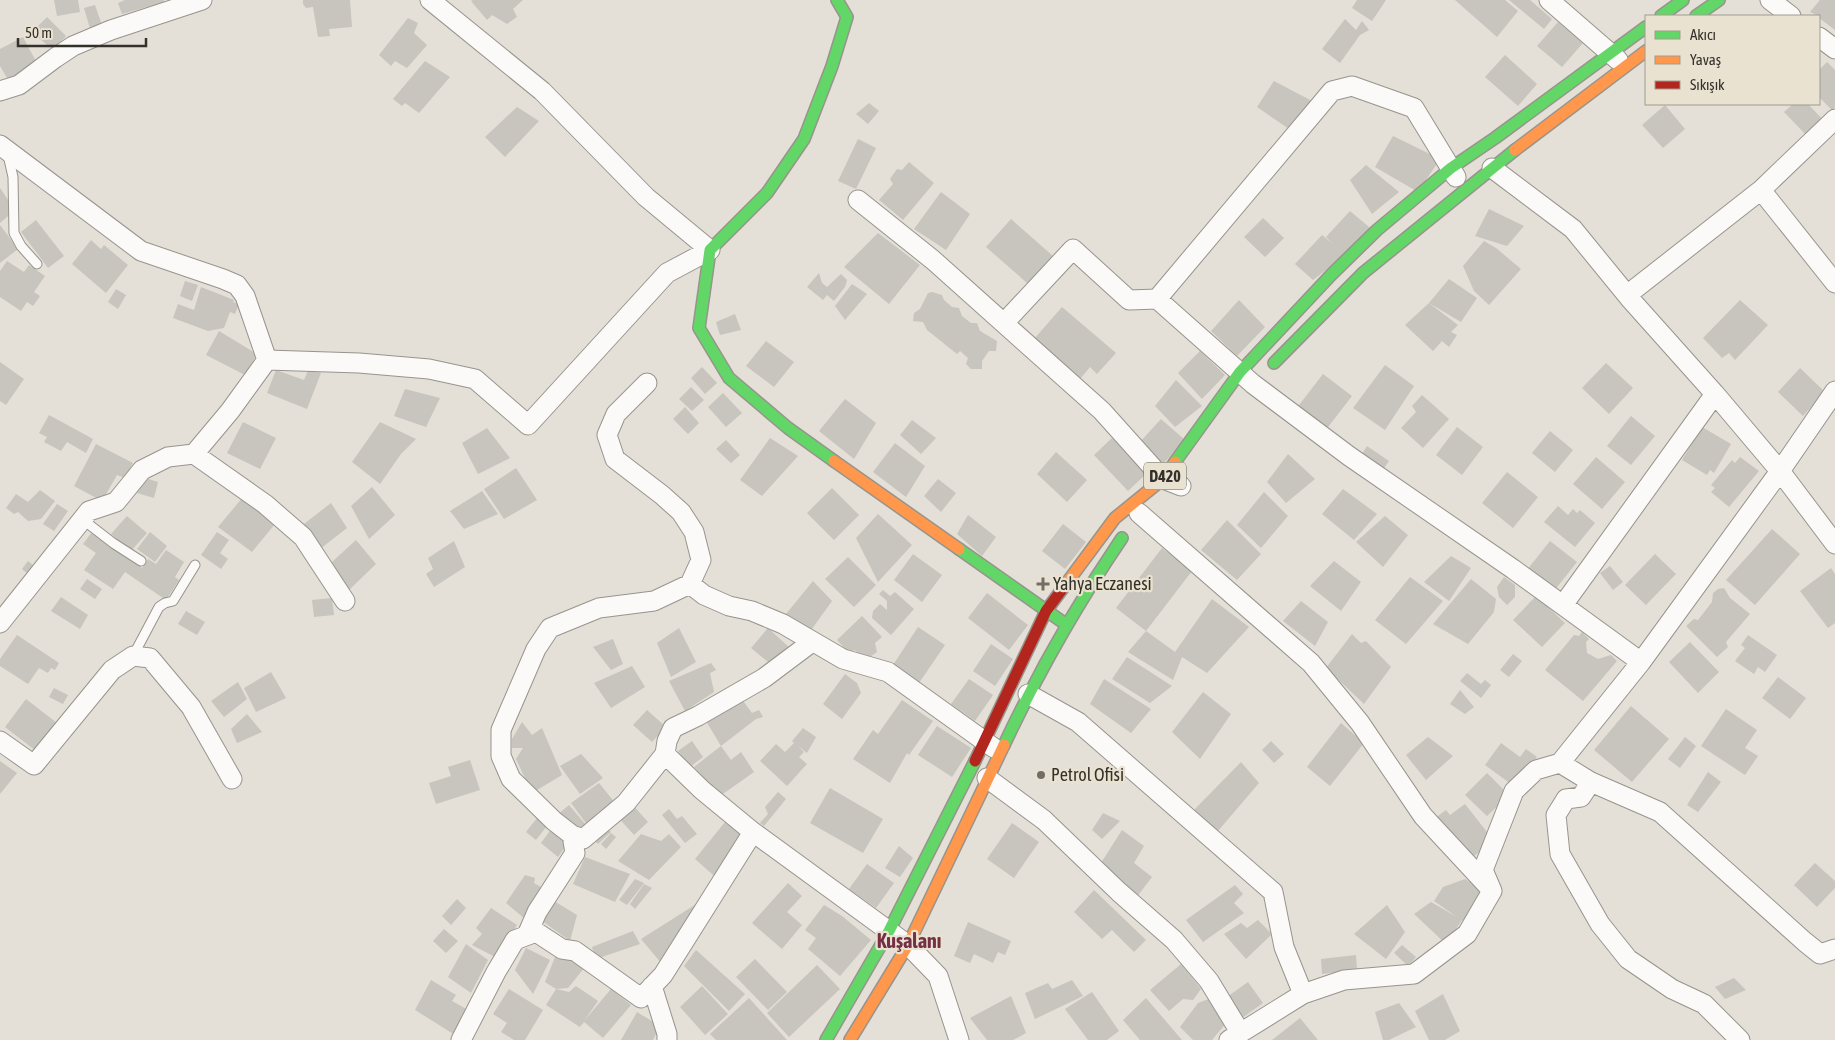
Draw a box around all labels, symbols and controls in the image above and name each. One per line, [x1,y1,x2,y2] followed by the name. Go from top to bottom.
[18,15,145,47] scale bar
[1645,15,1820,105] legend
[25,24,52,41] text: 50 m
[1690,26,1716,43] text: Akıcı
[1690,51,1721,68] text: Yavaş
[1690,76,1725,93] text: Sıkışık
[1144,462,1186,490] road number: D420
[1053,573,1152,594] place label: Yahya Eczanesi
[1037,578,1049,590] marker: Yahya Eczanesi
[1051,764,1124,785] place label: Petrol Ofisi
[1035,769,1047,781] marker: Petrol Ofisi
[877,929,941,952] district label: Kuşalanı

